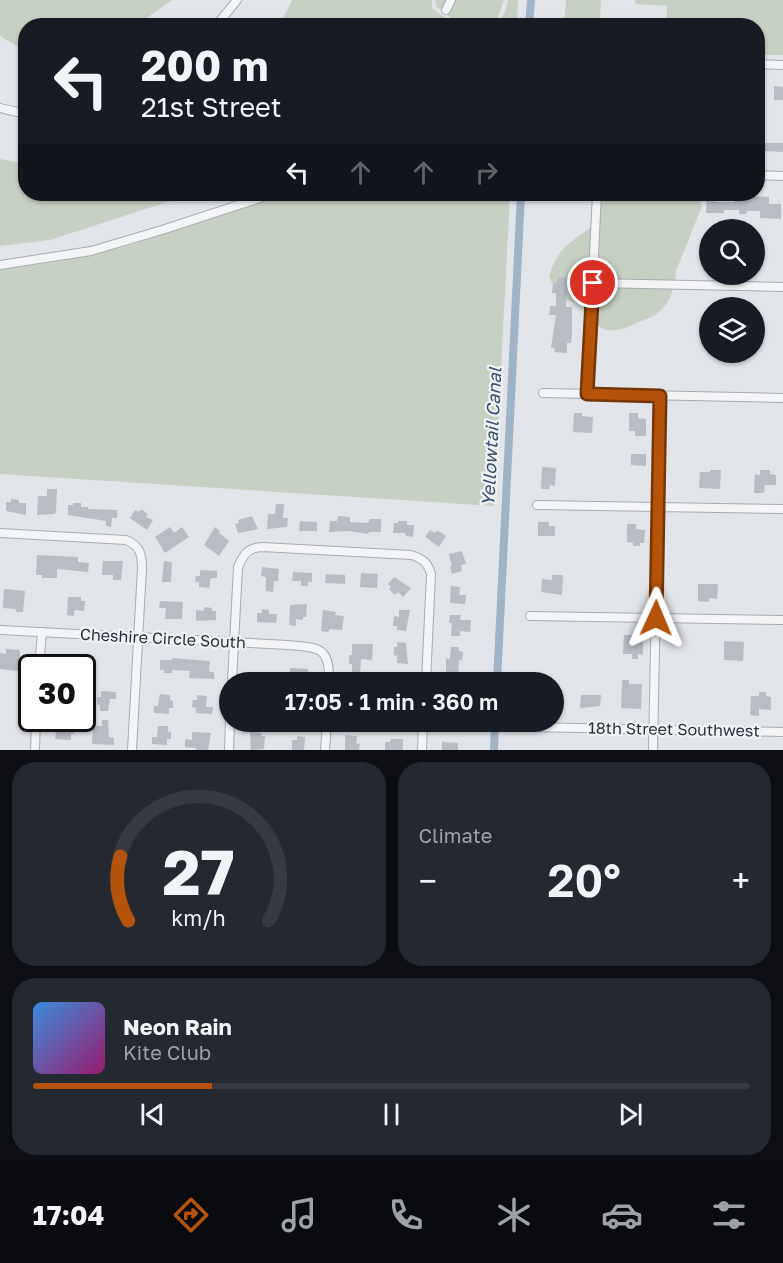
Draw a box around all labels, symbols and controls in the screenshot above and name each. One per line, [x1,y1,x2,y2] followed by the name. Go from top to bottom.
[141,40,268,90] text: 200 m
[42,42,120,120] icon: left
[141,91,282,123] text: 21st Street
[281,156,314,189] icon: left
[344,156,377,189] icon: ahead
[407,156,440,189] icon: ahead
[470,156,503,189] icon: right
[699,219,765,363] map controls
[699,219,765,285] button: search
[567,257,618,308] pin
[576,266,609,299] icon: arrive
[699,297,765,363] button: layers
[476,366,506,507] water label: Yellowtail Canal
[624,586,688,650] position arrow
[80,624,246,652] street label: Cheshire Circle South
[18,654,96,732] speed limit sign: 30
[285,688,498,715] text: 17:05 · 1 min · 360 m
[588,718,760,740] street label: 18th Street Southwest
[419,823,492,847] text: Climate
[163,834,235,909] text: 27
[548,853,621,907] text: 20°
[419,861,437,900] text: −
[732,861,750,900] text: +
[171,905,226,931] text: km/h
[123,1013,232,1040] text: Neon Rain
[123,1040,211,1064] text: Kite Club
[136,1098,169,1131] icon: previous
[375,1098,408,1131] icon: pause
[614,1098,647,1131] icon: next
[170,1194,212,1236] icon: directions
[278,1194,320,1236] icon: music
[385,1194,427,1236] icon: phone
[493,1194,535,1236] icon: climate
[601,1194,643,1236] icon: car
[708,1194,750,1236] icon: filters
[33,1199,104,1231] text: 17:04

